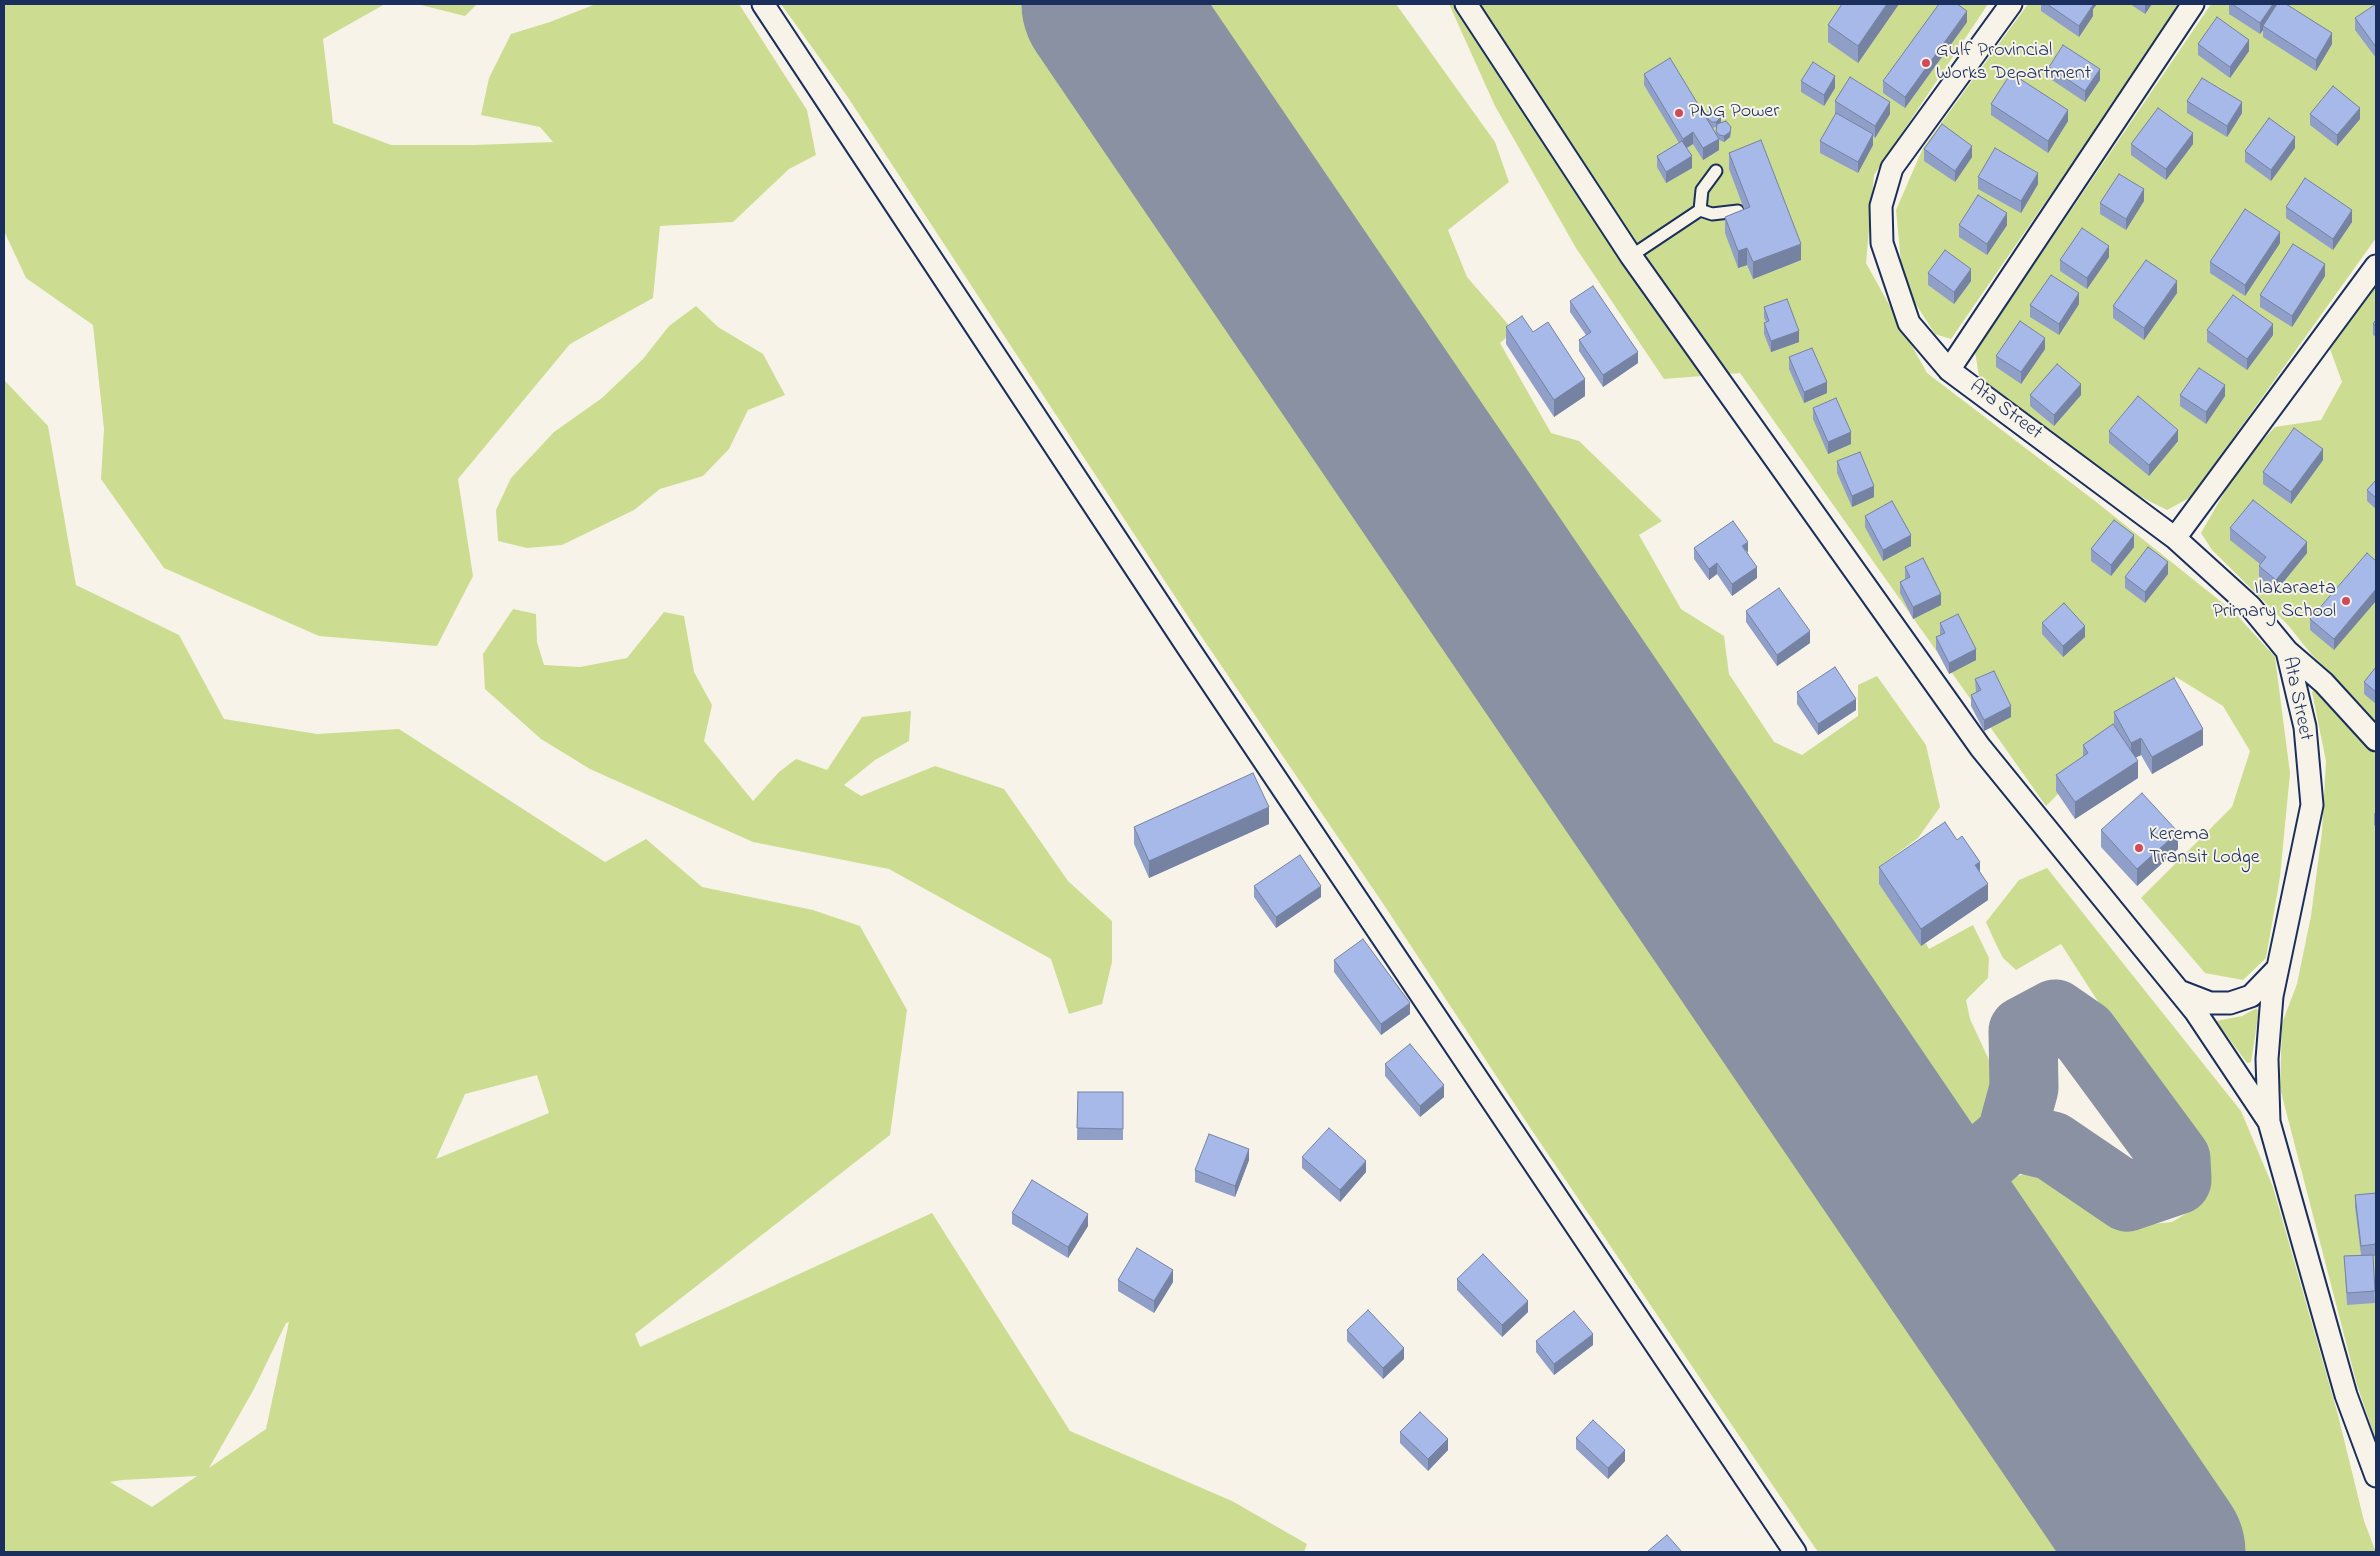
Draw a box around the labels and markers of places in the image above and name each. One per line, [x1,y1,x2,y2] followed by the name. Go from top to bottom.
[1936,40,2091,87] place label: Gulf Provincial Works Department
[1920,57,1932,69] marker: Gulf Provincial Works Department
[1689,101,1779,125] place label: PNG Power
[1673,107,1685,119] marker: PNG Power
[2212,578,2336,625] place label: Ilakaraeta Primary School
[2340,595,2352,607] marker: Ilakaraeta Primary School
[2149,824,2260,871] place label: Kerema Transit Lodge
[2133,842,2145,854] marker: Kerema Transit Lodge

